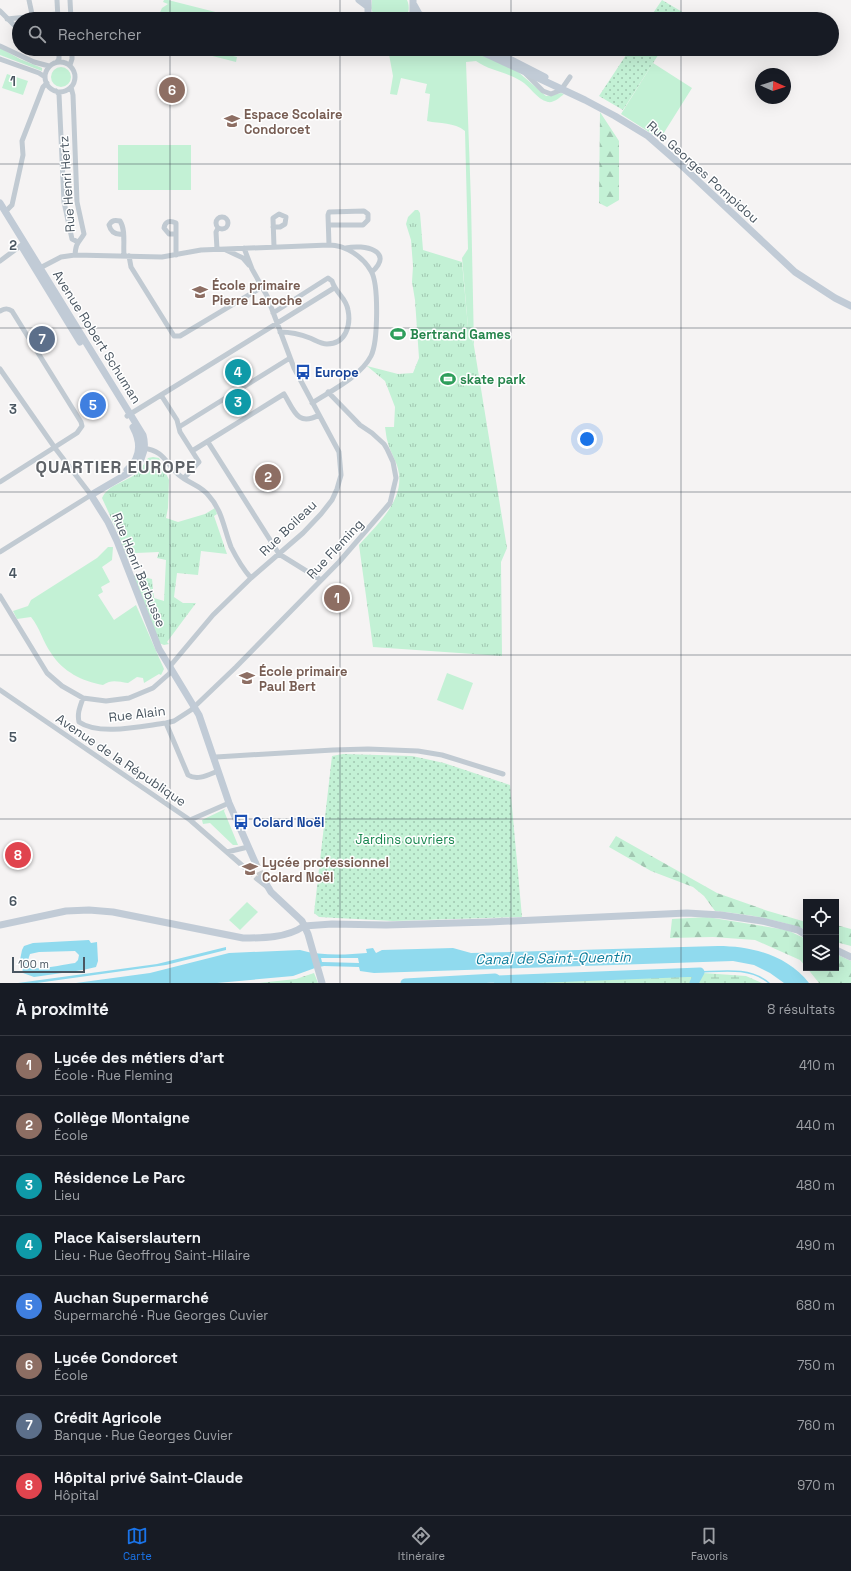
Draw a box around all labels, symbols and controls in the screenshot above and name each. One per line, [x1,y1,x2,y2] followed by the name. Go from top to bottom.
[12,12,839,56] search box
[26,23,48,45] icon: search
[58,25,141,44] text: Rechercher
[755,68,791,104] north arrow
[10,73,16,90] text: 1
[159,75,185,105] pin: 6
[244,106,342,138] place label: Espace Scolaire Condorcet
[223,112,241,130] school or university icon: Espace Scolaire Condorcet
[643,117,763,227] street label: Rue Georges Pompidou
[55,135,79,233] street label: Rue Henri Hertz
[9,237,17,254] text: 2
[49,267,145,407] street label: Avenue Robert Schuman
[212,277,302,309] place label: École primaire Pierre Laroche
[191,283,209,301] school or university icon: École primaire Pierre Laroche
[29,324,55,354] pin: 7
[389,325,407,343] sports icon: Bertrand Games
[410,326,511,343] place label: Bertrand Games
[225,357,251,387] pin: 4
[294,363,312,381] bus stop icon: Europe
[315,364,359,381] place label: Europe
[439,370,457,388] sports icon: skate park
[460,371,527,388] place label: skate park
[225,387,251,417] pin: 3
[80,390,106,420] pin: 5
[9,401,17,418] text: 3
[577,429,597,449] your location
[36,456,196,478] district label: QUARTIER EUROPE
[255,462,281,492] pin: 2
[256,496,320,560] street label: Rue Boileau
[108,510,170,630] street label: Rue Henri Barbusse
[303,515,367,583] street label: Rue Fleming
[9,565,17,582] text: 4
[324,583,350,613] pin: 1
[259,663,347,695] place label: École primaire Paul Bert
[238,669,256,687] school or university icon: École primaire Paul Bert
[108,702,166,726] street label: Rue Alain
[53,710,189,810] street label: Avenue de la République
[9,729,17,746] text: 5
[232,813,250,831] bus stop icon: Colard Noël
[253,814,324,831] place label: Colard Noël
[355,831,455,848] park label: Jardins ouvriers
[5,840,31,870] pin: 8
[262,854,389,886] place label: Lycée professionnel Colard Noël
[241,860,259,878] school or university icon: Lycée professionnel Colard Noël
[9,893,17,910] text: 6
[803,899,839,971] map controls
[803,899,839,935] button: locate
[803,935,839,971] button: layers
[475,948,631,968] water label: Canal de Saint-Quentin
[12,955,85,974] scale bar
[18,957,49,971] text: 100 m
[16,998,109,1020] text: À proximité
[767,1001,835,1018] text: 8 résultats
[54,1048,224,1067] text: Lycée des métiers d'art
[26,1057,32,1074] text: 1
[799,1057,835,1074] text: 410 m
[54,1067,173,1084] text: École · Rue Fleming
[54,1108,190,1127] text: Collège Montaigne
[25,1117,33,1134] text: 2
[796,1117,835,1134] text: 440 m
[54,1127,88,1144] text: École
[54,1168,185,1187] text: Résidence Le Parc
[25,1177,33,1194] text: 3
[796,1177,835,1194] text: 480 m
[54,1187,80,1204] text: Lieu
[54,1228,201,1247] text: Place Kaiserslautern
[25,1237,33,1254] text: 4
[796,1237,835,1254] text: 490 m
[54,1247,250,1264] text: Lieu · Rue Geoffroy Saint-Hilaire
[54,1288,209,1307] text: Auchan Supermarché
[25,1297,33,1314] text: 5
[796,1297,835,1314] text: 680 m
[54,1307,268,1324] text: Supermarché · Rue Georges Cuvier
[54,1348,178,1367] text: Lycée Condorcet
[25,1357,33,1374] text: 6
[797,1357,835,1374] text: 750 m
[54,1367,88,1384] text: École
[54,1408,162,1427] text: Crédit Agricole
[25,1417,33,1434] text: 7
[797,1417,835,1434] text: 760 m
[54,1427,233,1444] text: Banque · Rue Georges Cuvier
[54,1468,243,1487] text: Hôpital privé Saint-Claude
[25,1477,33,1494] text: 8
[797,1477,835,1494] text: 970 m
[54,1487,99,1504] text: Hôpital
[123,1525,152,1563] tab: Carte
[398,1525,445,1563] tab: Itinéraire
[691,1525,728,1563] tab: Favoris

